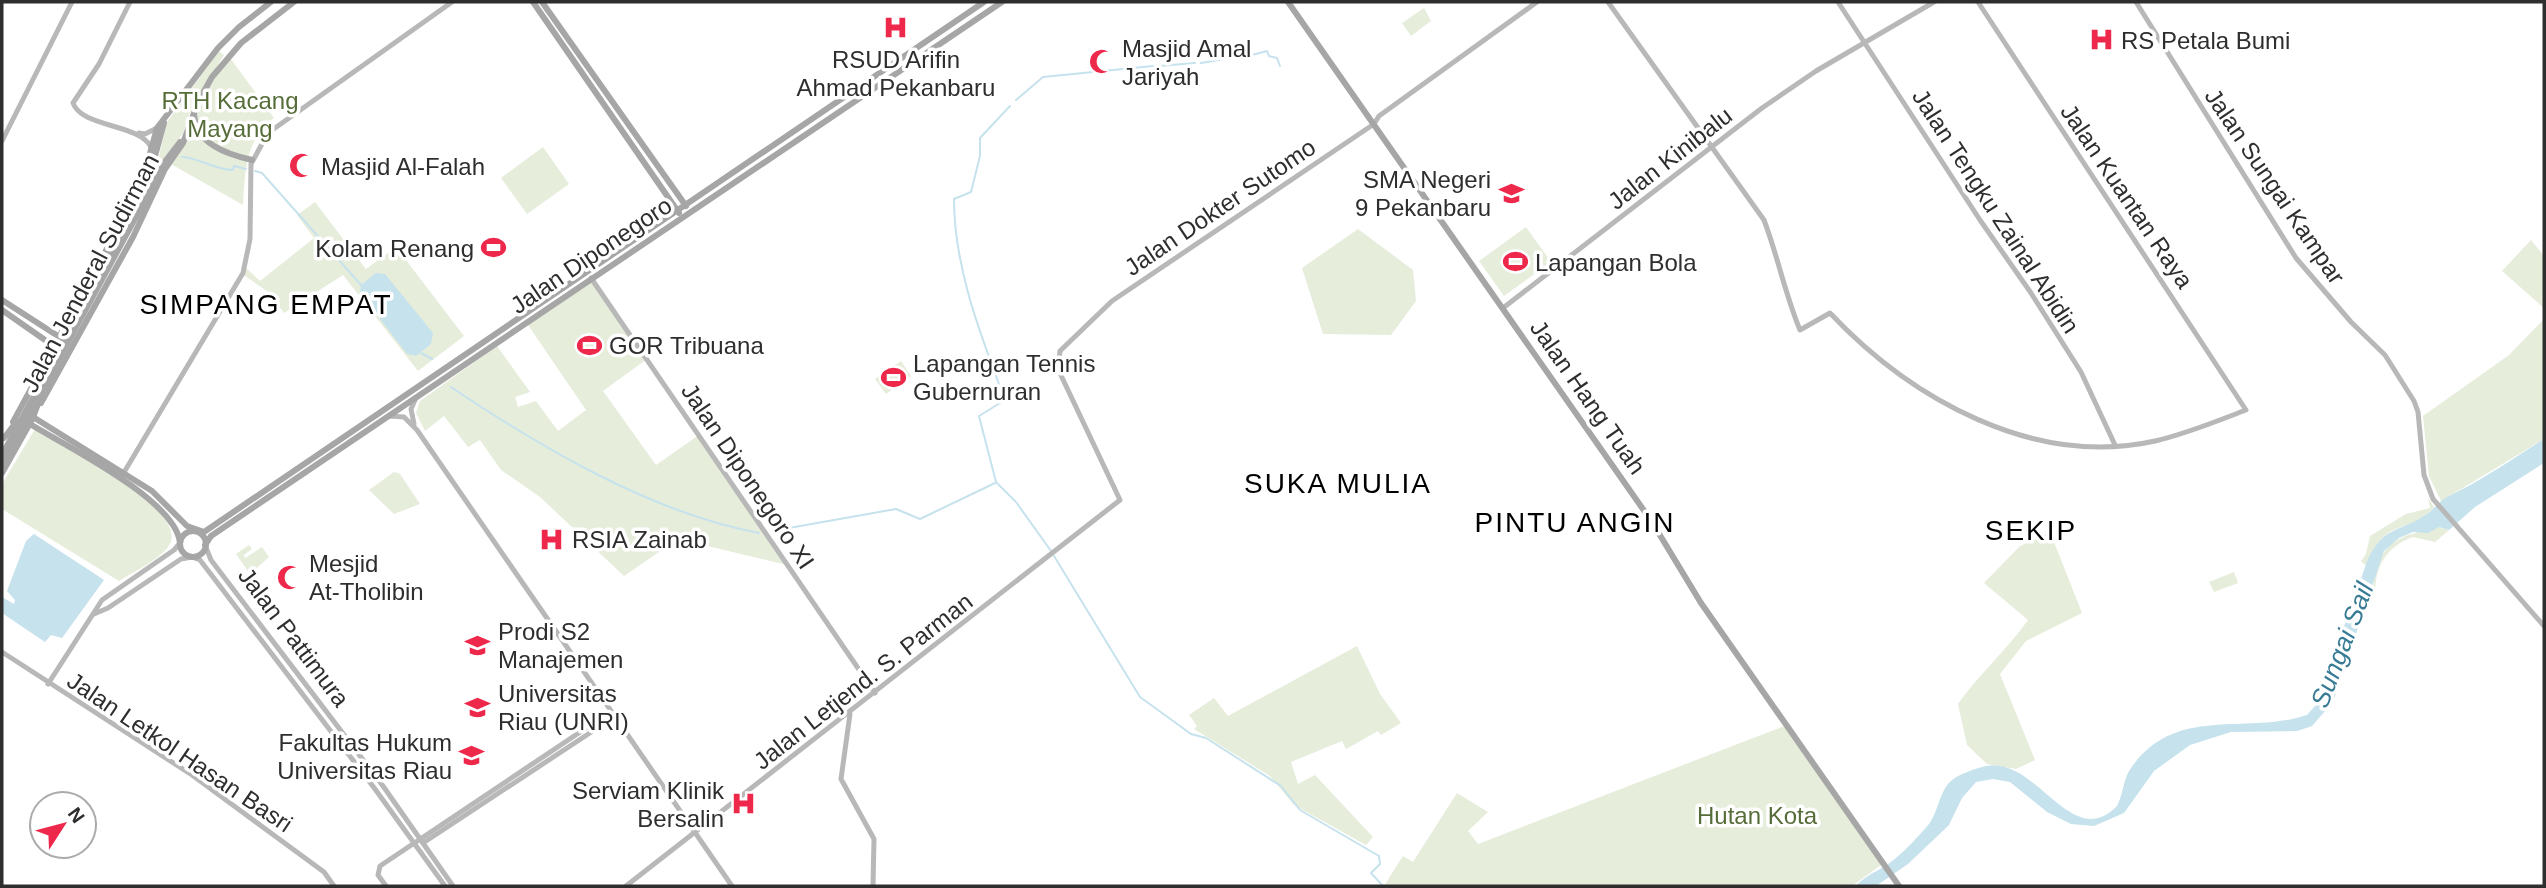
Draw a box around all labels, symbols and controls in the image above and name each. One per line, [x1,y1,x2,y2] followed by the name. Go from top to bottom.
[882,14,910,42] hospital icon: RSUD Arifin Ahmad Pekanbaru
[2087,26,2115,54] hospital icon: RS Petala Bumi
[2121,27,2290,54] place label: RS Petala Bumi
[1122,35,1251,90] place label: Masjid Amal Jariyah
[797,46,995,101] place label: RSUD Arifin Ahmad Pekanbaru
[1088,48,1116,76] mosque icon: Masjid Amal Jariyah
[2200,83,2350,289] street label: Jalan Sungai Kampar
[1907,84,2085,338] street label: Jalan Tengku Zainal Abidin
[162,87,298,142] park label: RTH Kacang Mayang
[2055,99,2199,294] street label: Jalan Kuantan Raya
[1603,101,1737,215] street label: Jalan Kinibalu
[1120,133,1320,281] street label: Jalan Dokter Sutomo
[16,149,164,397] street label: Jalan Jenderal Sudirman
[287,152,315,180] mosque icon: Masjid Al-Falah
[321,153,485,180] place label: Masjid Al-Falah
[1355,166,1491,221] place label: SMA Negeri 9 Pekanbaru
[1497,179,1525,207] school or university icon: SMA Negeri 9 Pekanbaru
[505,191,677,319] street label: Jalan Diponegoro
[480,234,508,262] sports icon: Kolam Renang
[315,235,474,262] place label: Kolam Renang
[1501,248,1529,276] sports icon: Lapangan Bola
[1535,249,1697,276] place label: Lapangan Bola
[139,289,393,320] district label: SIMPANG EMPAT
[1525,315,1651,479] street label: Jalan Hang Tuah
[575,331,603,359] sports icon: GOR Tribuana
[609,332,764,359] place label: GOR Tribuana
[913,350,1095,405] place label: Lapangan Tennis Gubernuran
[879,363,907,391] sports icon: Lapangan Tennis Gubernuran
[676,378,820,574] street label: Jalan Diponegoro XI
[1244,468,1432,499] district label: SUKA MULIA
[1475,507,1675,538] district label: PINTU ANGIN
[1985,515,2077,546] district label: SEKIP
[538,525,566,553] hospital icon: RSIA Zainab
[572,526,707,553] place label: RSIA Zainab
[309,550,424,605] place label: Mesjid At-Tholibin
[233,562,355,712] street label: Jalan Pattimura
[275,563,303,591] mosque icon: Mesjid At-Tholibin
[2304,577,2380,712] water label: Sungai Sail
[749,587,977,775] street label: Jalan Letjend. S. Parman
[498,618,623,673] place label: Prodi S2 Manajemen
[464,631,492,659] school or university icon: Prodi S2 Manajemen
[62,667,298,837] street label: Jalan Letkol Hasan Basri
[498,680,629,735] place label: Universitas Riau (UNRI)
[464,693,492,721] school or university icon: Universitas Riau (UNRI)
[277,729,452,784] place label: Fakultas Hukum Universitas Riau
[458,742,486,770] school or university icon: Fakultas Hukum Universitas Riau
[572,777,725,832] place label: Serviam Klinik Bersalin
[28,790,98,860] north arrow
[730,790,758,818] hospital icon: Serviam Klinik Bersalin
[1697,802,1818,829] park label: Hutan Kota
[64,804,89,827] text: N

